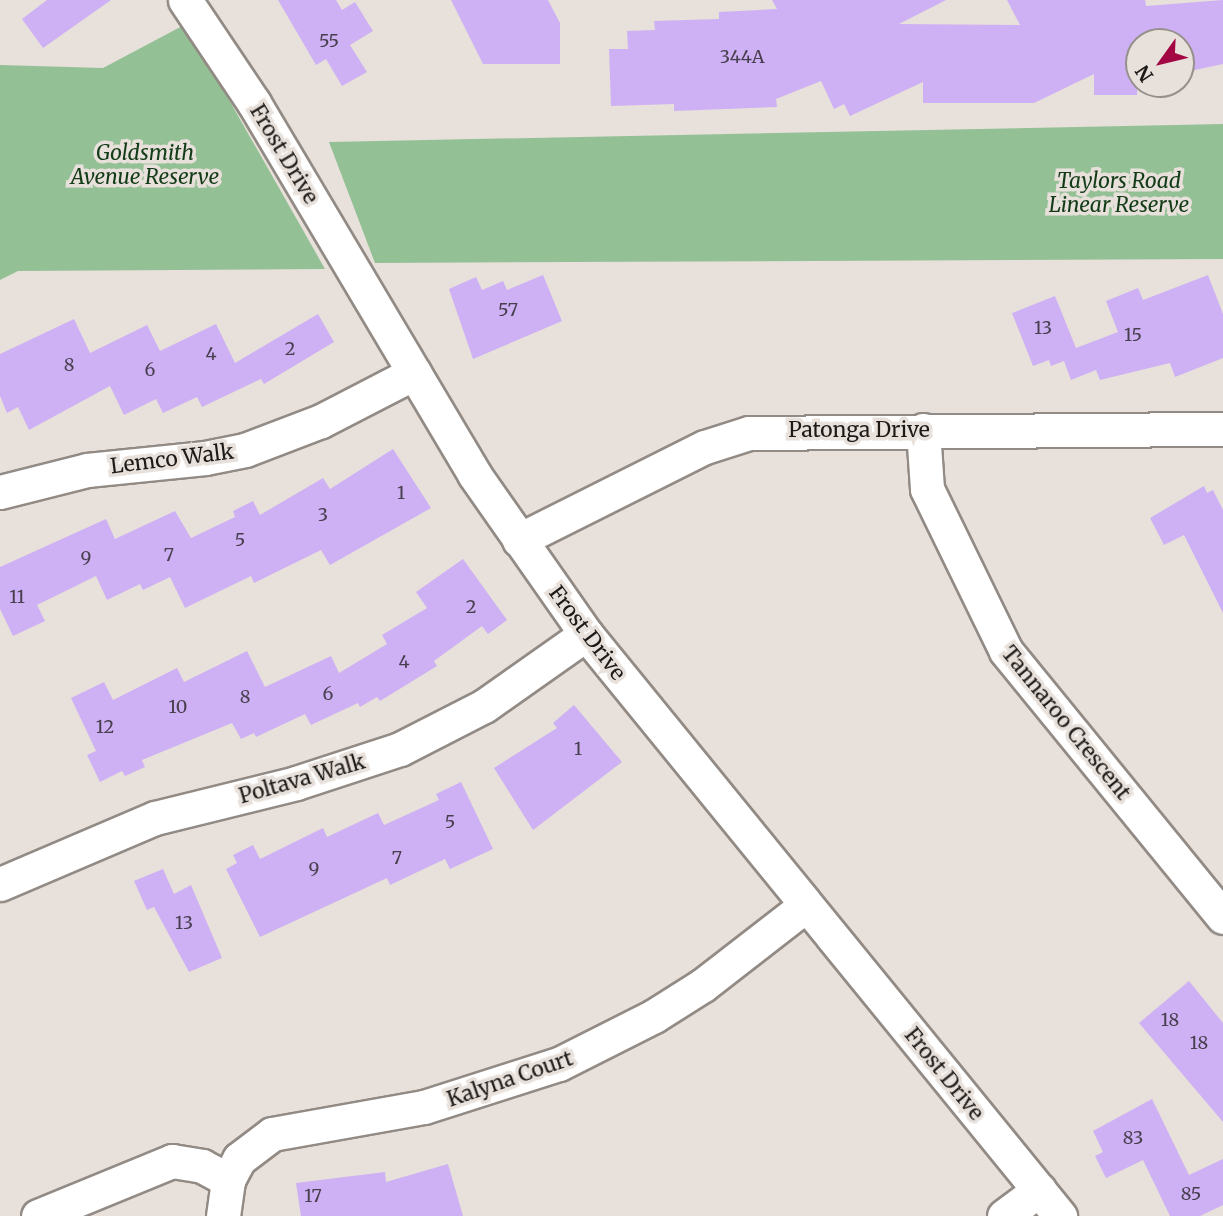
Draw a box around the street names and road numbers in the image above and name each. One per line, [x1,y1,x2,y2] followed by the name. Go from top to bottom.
[245,100,323,208] street label: Frost Drive
[788,417,930,443] street label: Patonga Drive
[109,439,235,479] street label: Lemco Walk
[543,581,631,685] street label: Frost Drive
[996,641,1136,805] street label: Tannaroo Crescent
[236,749,368,809] street label: Poltava Walk
[899,1023,989,1125] street label: Frost Drive
[444,1046,576,1112] street label: Kalyna Court

